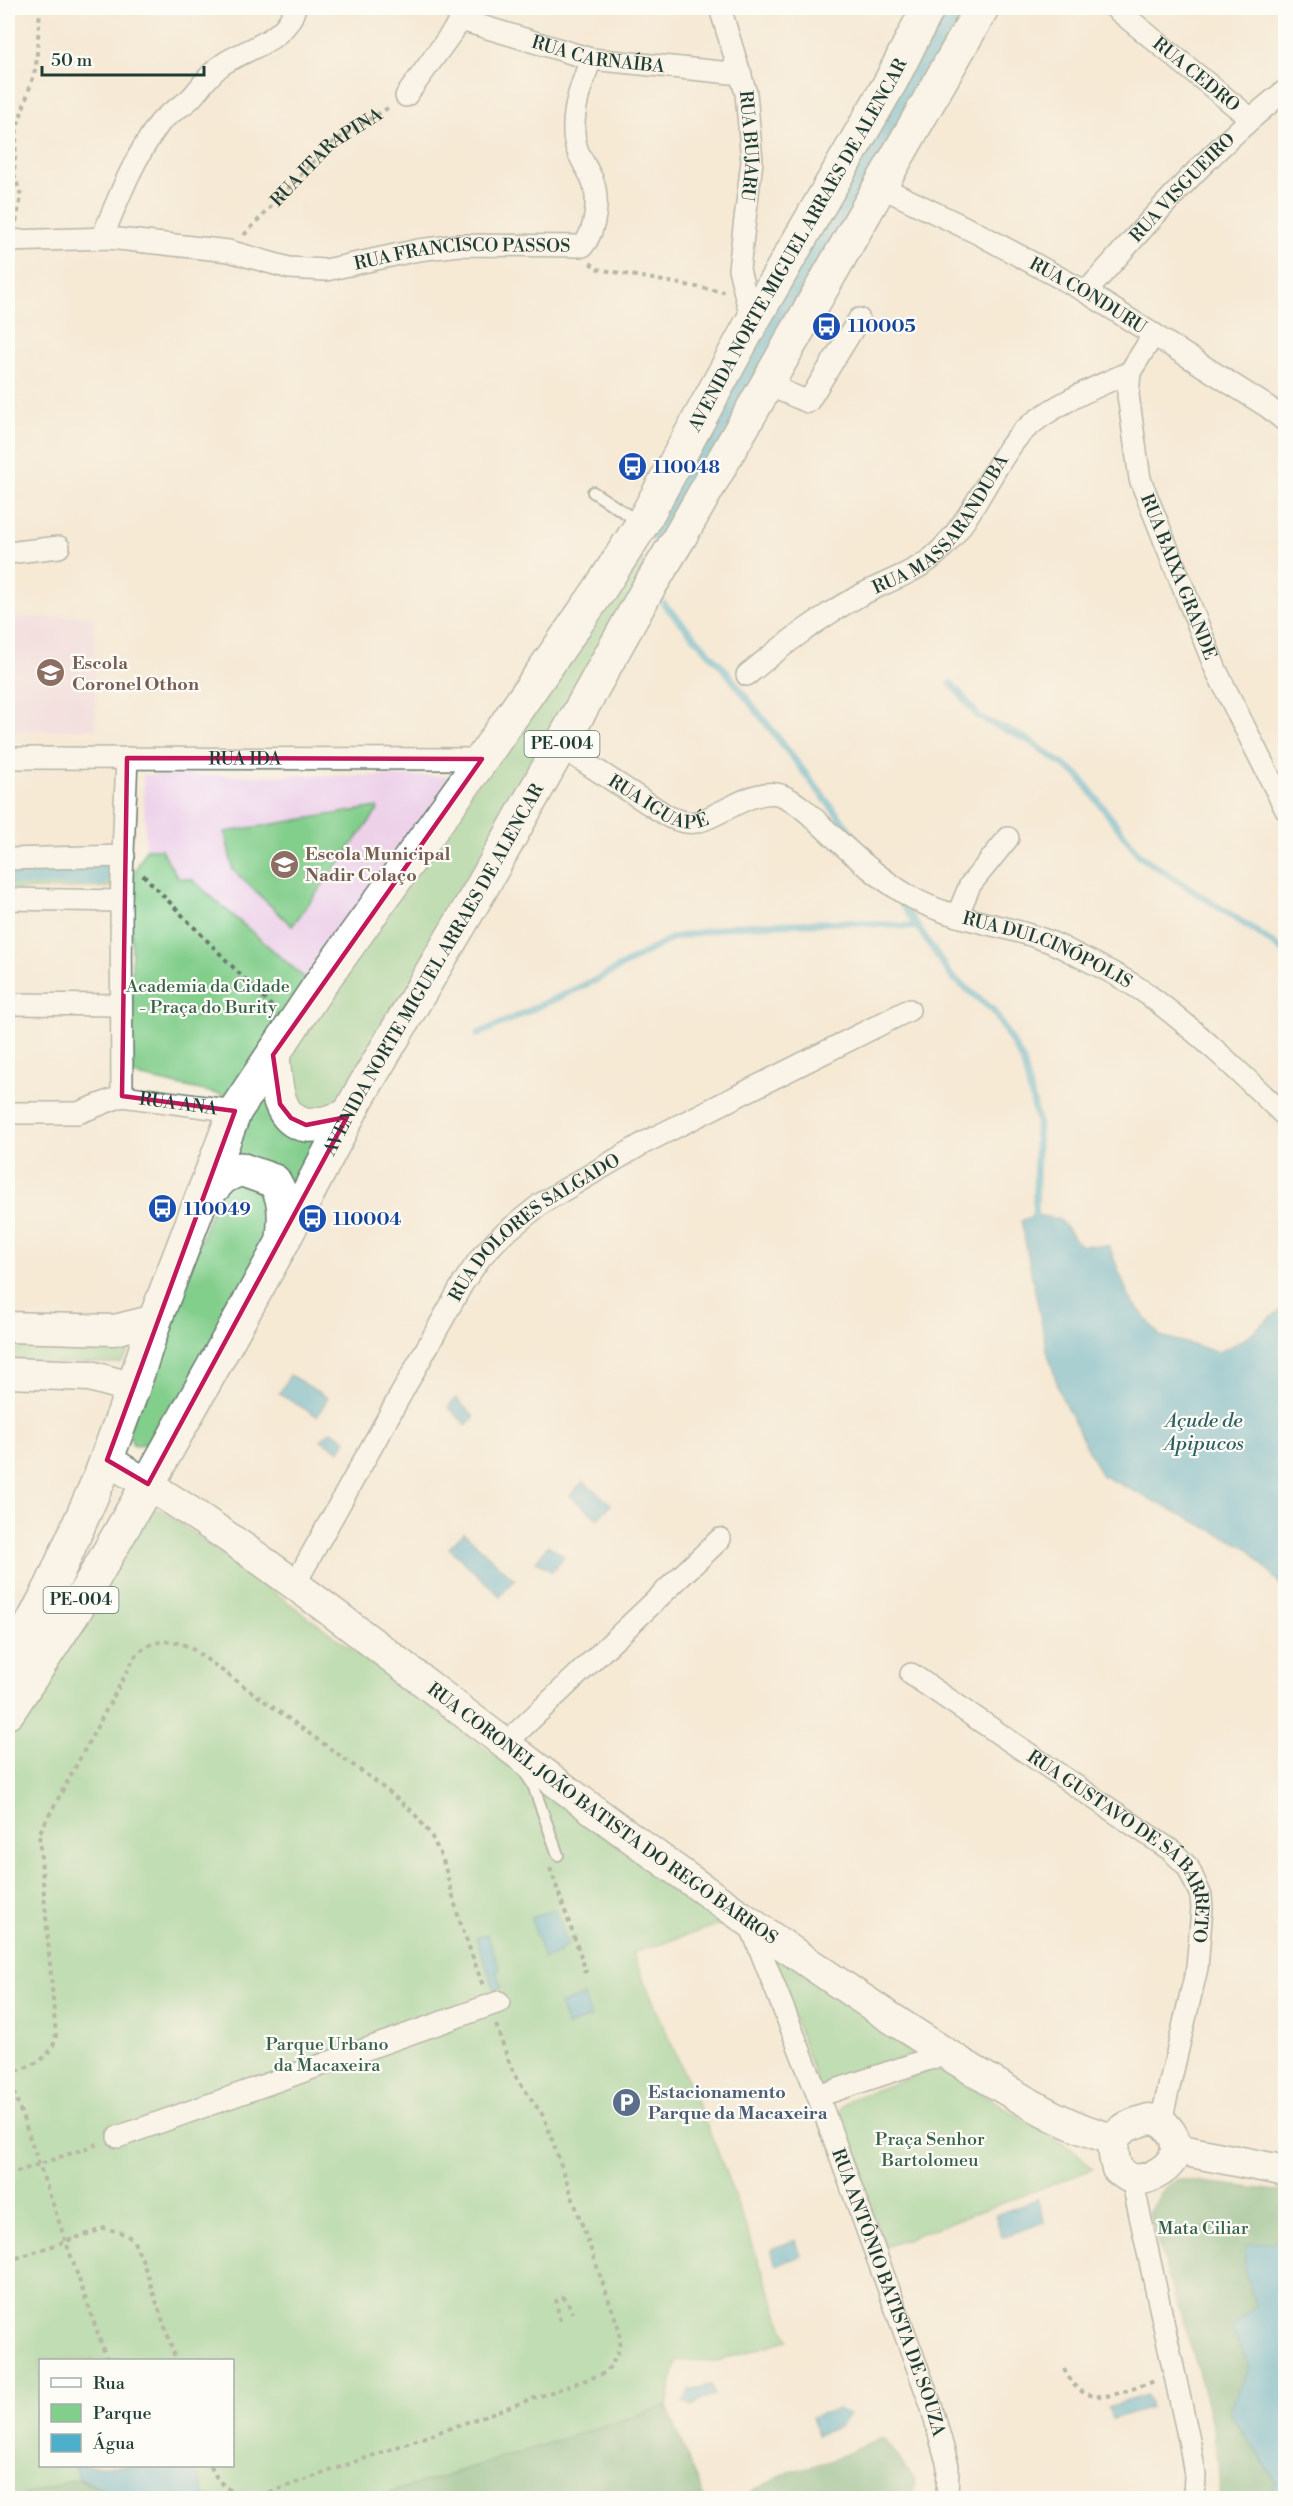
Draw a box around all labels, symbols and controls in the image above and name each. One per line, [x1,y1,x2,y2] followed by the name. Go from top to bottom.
[529,30,666,78] street label: RUA CARNAÍBA
[1148,32,1245,117] street label: RUA CEDRO
[42,39,204,77] scale bar
[51,49,93,72] text: 50 m
[683,54,912,436] street label: AVENIDA NORTE MIGUEL ARRAES DE ALENCAR
[734,89,764,203] street label: RUA BUJARU
[265,102,387,211] street label: RUA ITARAPINA
[1124,128,1240,247] street label: RUA VISGUEIRO
[352,233,571,275] street label: RUA FRANCISCO PASSOS
[1025,252,1152,339] street label: RUA CONDURU
[811,310,843,342] bus stop icon: 110005
[848,315,916,338] place label: 110005
[869,450,1014,599] street label: RUA MASSARANDUBA
[616,451,648,483] bus stop icon: 110048
[653,456,720,479] place label: 110048
[1136,490,1222,663] street label: RUA BAIXA GRANDE
[72,652,199,696] place label: Escola Coronel Othon
[35,657,67,689] school or university icon: Escola Coronel Othon
[524,731,600,757] road number: PE-004
[208,747,282,770] street label: RUA IDA
[604,769,712,834] street label: RUA IGUAPÉ
[318,779,549,1160] street label: AVENIDA NORTE MIGUEL ARRAES DE ALENCAR
[305,843,451,887] place label: Escola Municipal Nadir Colaço
[268,848,300,880] school or university icon: Escola Municipal Nadir Colaço
[960,906,1137,993] street label: RUA DULCINÓPOLIS
[125,975,290,1019] park label: Academia da Cidade - Praça do Burity
[138,1087,220,1120] street label: RUA ANA
[444,1148,624,1305] street label: RUA DOLORES SALGADO
[147,1193,179,1225] bus stop icon: 110049
[184,1198,251,1221] place label: 110049
[296,1203,328,1235] bus stop icon: 110004
[333,1208,402,1231] place label: 110004
[1162,1409,1244,1457] water label: Açude de Apipucos
[44,1587,118,1613] road number: PE-004
[423,1677,782,1949] street label: RUA CORONEL JOÃO BATISTA DO REGO BARROS
[1023,1745,1214,1944] street label: RUA GUSTAVO DE SÁ BARRETO
[265,2033,389,2077] park label: Parque Urbano da Macaxeira
[648,2081,828,2125] place label: Estacionamento Parque da Macaxeira
[611,2086,643,2118] parking icon: Estacionamento Parque da Macaxeira
[875,2128,985,2172] park label: Praça Senhor Bartolomeu
[827,2145,951,2440] street label: RUA ANTÔNIO BATISTA DE SOUZA
[1158,2217,1249,2240] park label: Mata Ciliar
[39,2359,234,2467] legend
[93,2372,126,2395] text: Rua
[93,2402,152,2425] text: Parque
[92,2432,135,2455] text: Água

